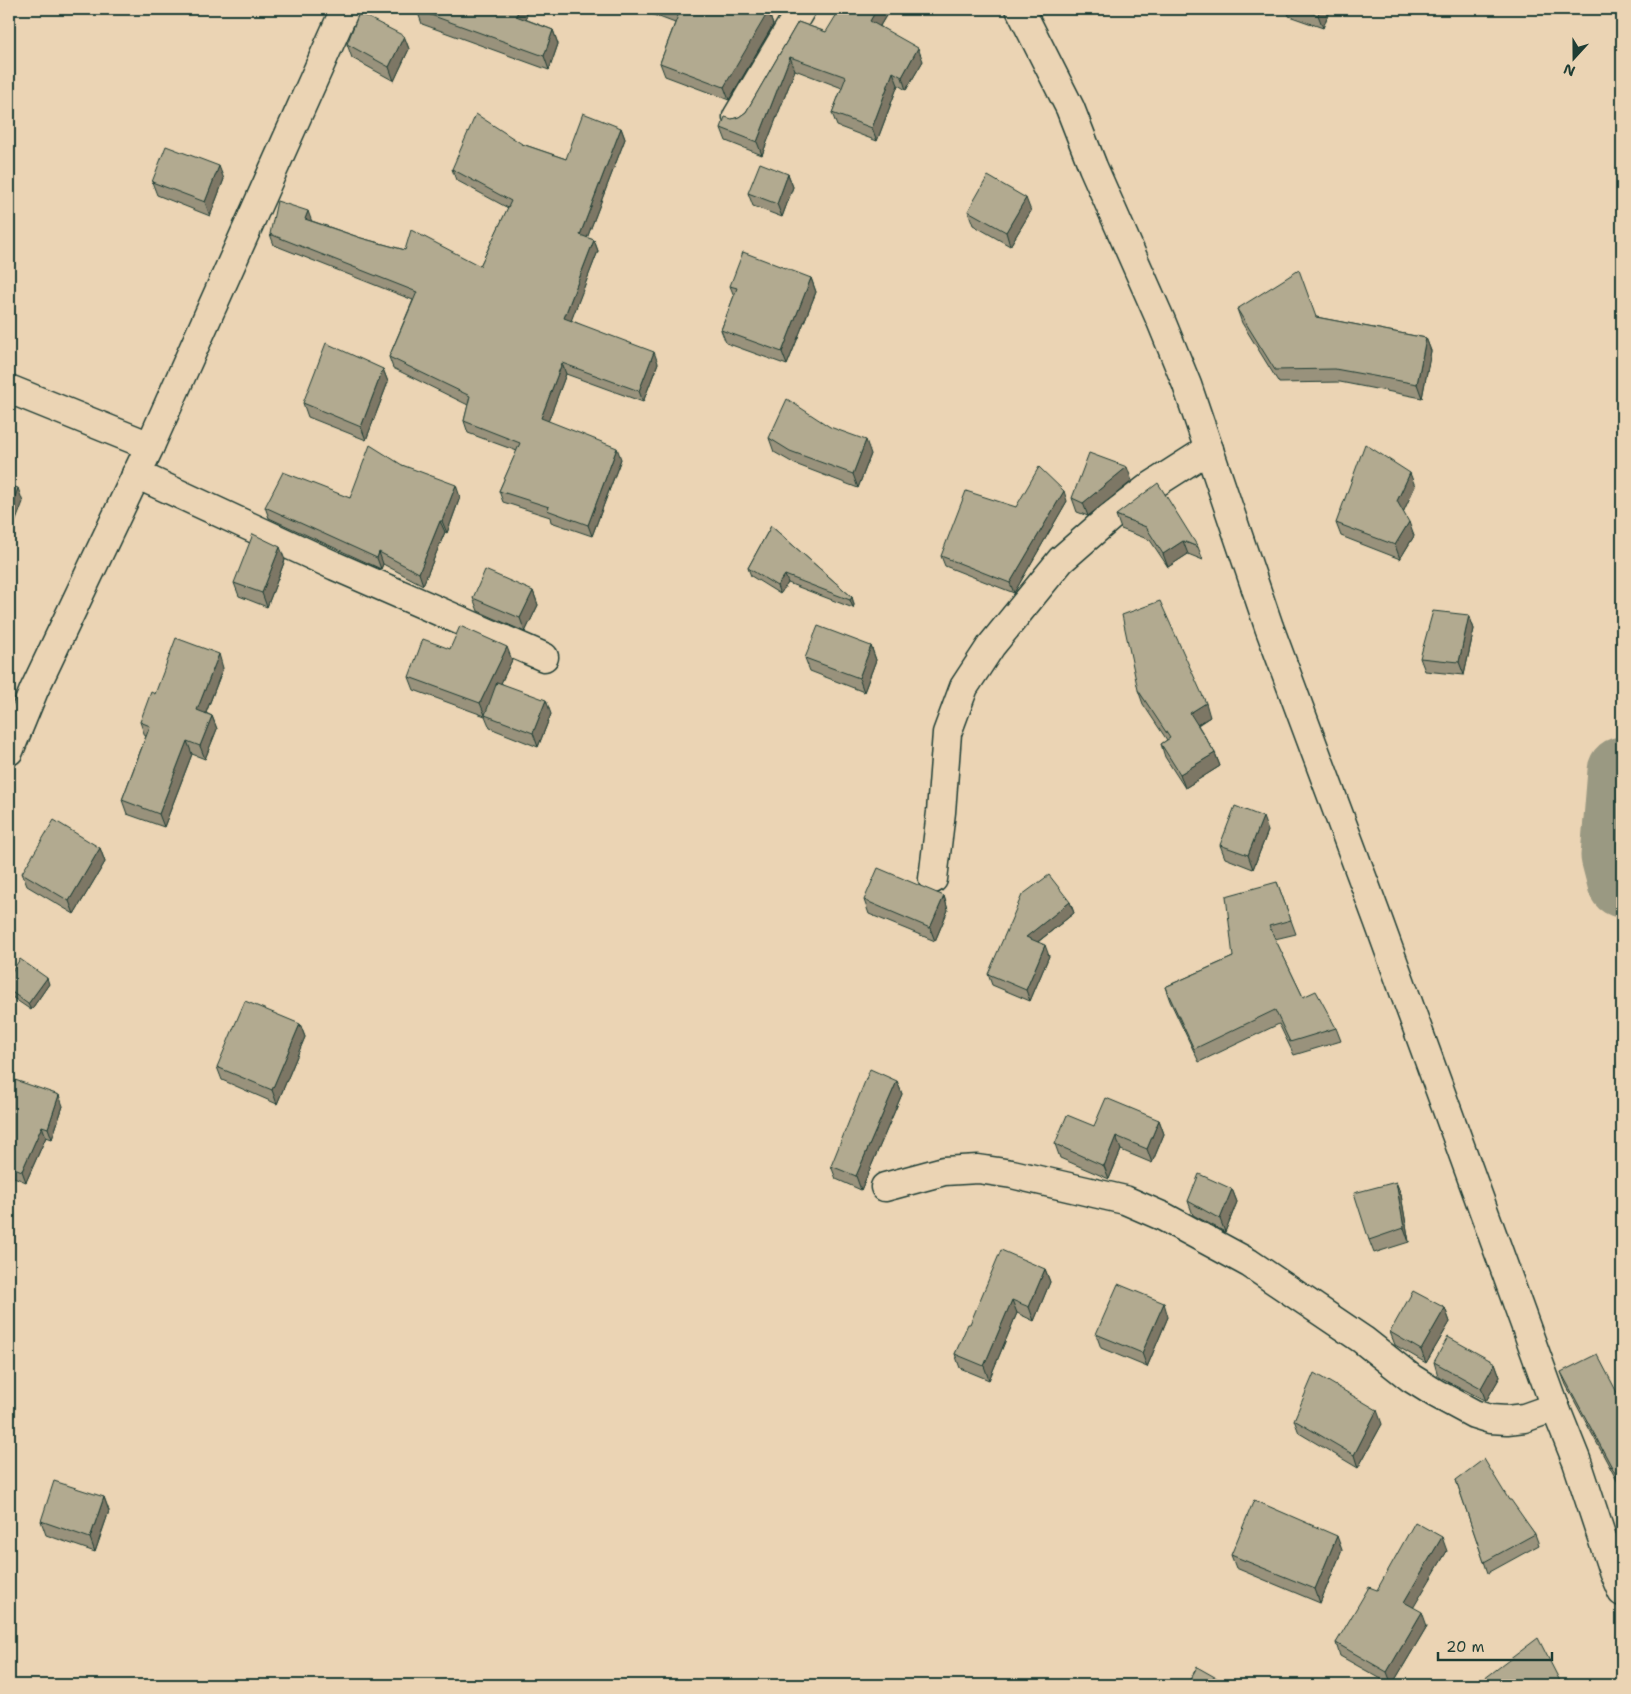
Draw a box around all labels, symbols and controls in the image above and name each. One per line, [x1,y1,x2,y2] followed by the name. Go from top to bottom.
[1548,32,1598,82] north arrow
[1561,60,1578,81] text: N
[1438,1629,1552,1661] scale bar
[1446,1637,1485,1657] text: 20 m

